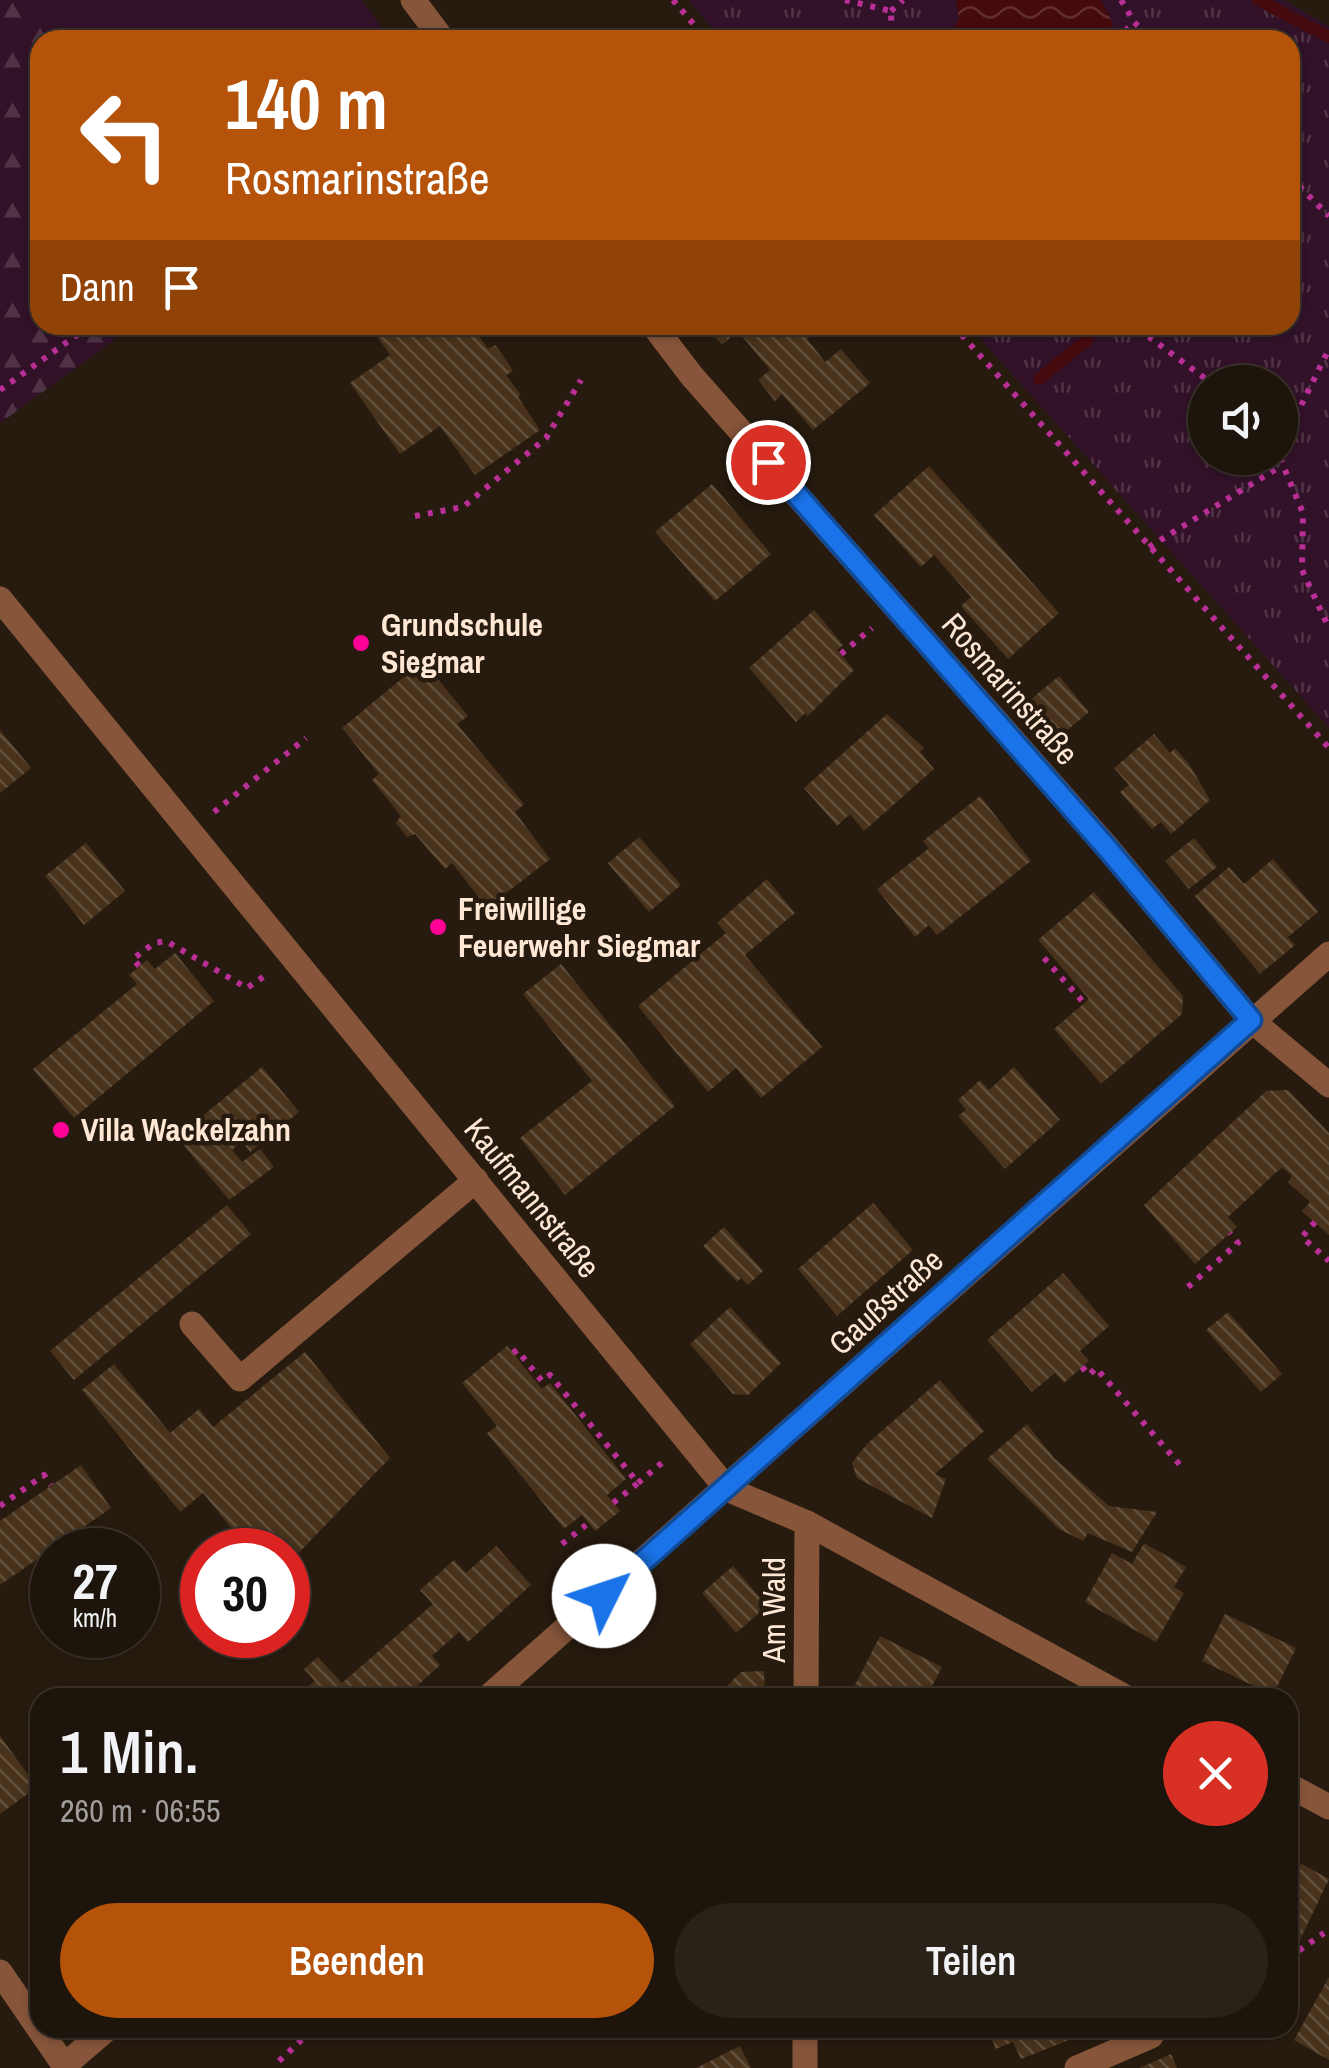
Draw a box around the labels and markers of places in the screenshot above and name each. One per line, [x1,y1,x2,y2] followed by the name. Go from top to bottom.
[726,420,811,505] pin
[381,603,543,683] place label: Grundschule Siegmar
[350,632,372,654] marker: Grundschule Siegmar
[458,887,701,967] place label: Freiwillige Feuerwehr Siegmar
[427,916,449,938] marker: Freiwillige Feuerwehr Siegmar
[81,1108,291,1151] place label: Villa Wackelzahn
[50,1119,72,1141] marker: Villa Wackelzahn

